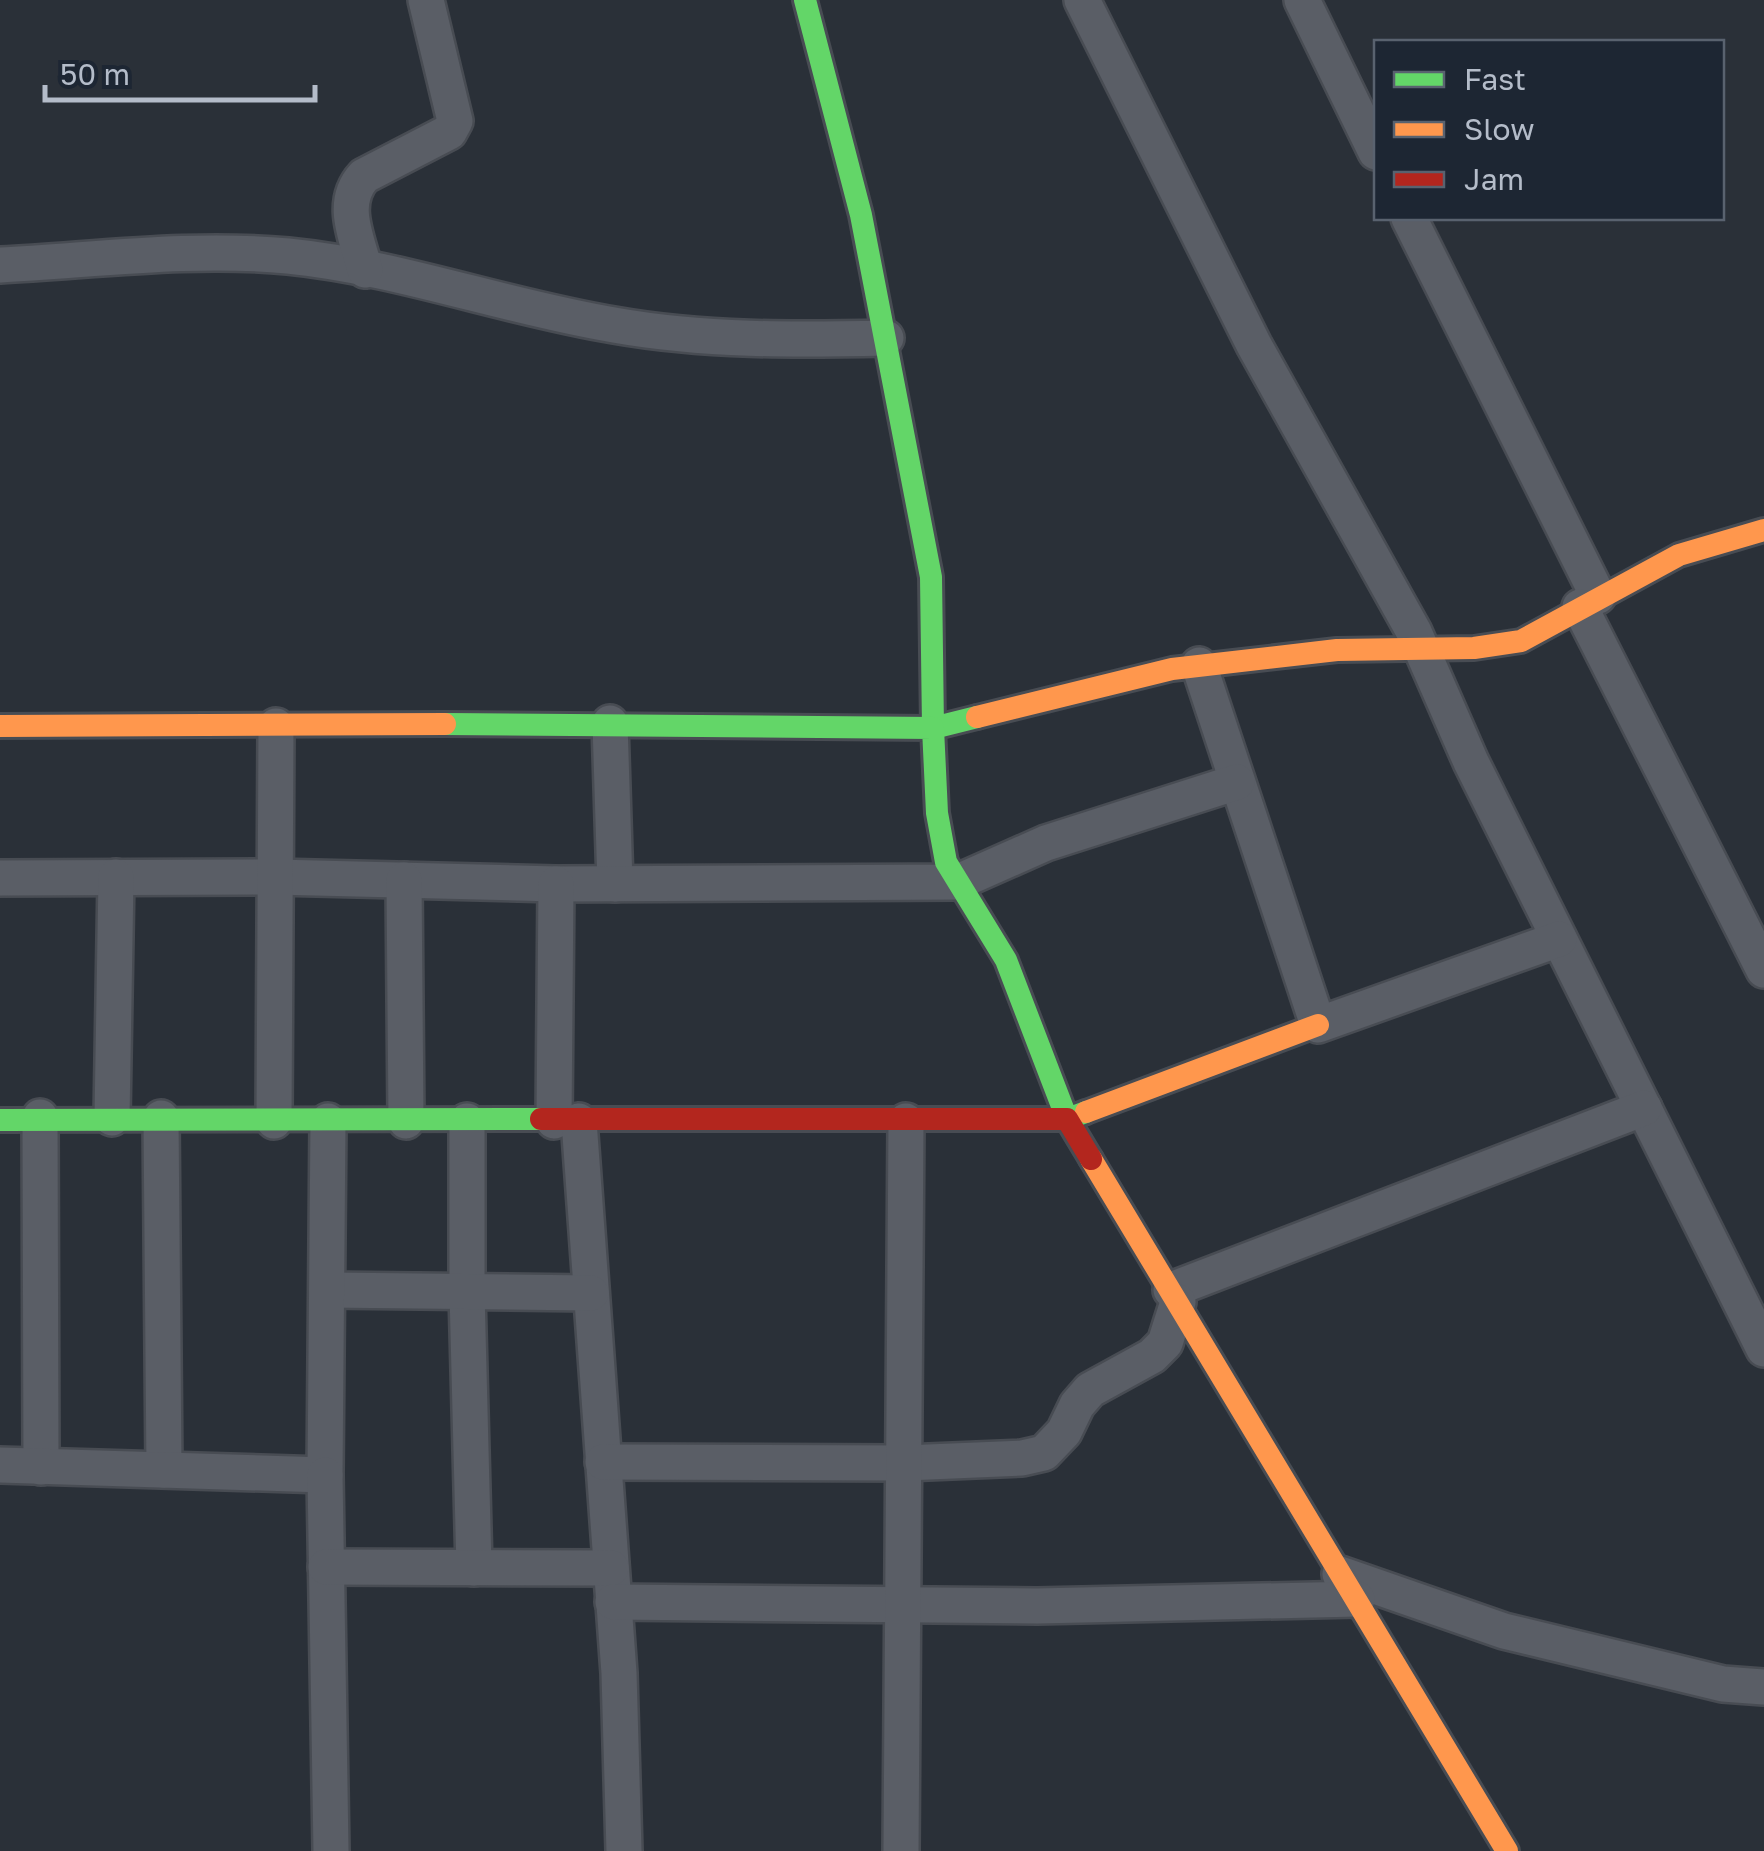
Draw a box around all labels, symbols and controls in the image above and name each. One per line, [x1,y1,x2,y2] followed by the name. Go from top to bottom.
[45,40,315,102] scale bar
[1374,40,1724,220] legend
[60,56,130,92] text: 50 m
[1464,61,1526,97] text: Fast
[1464,111,1535,147] text: Slow
[1464,161,1524,197] text: Jam

